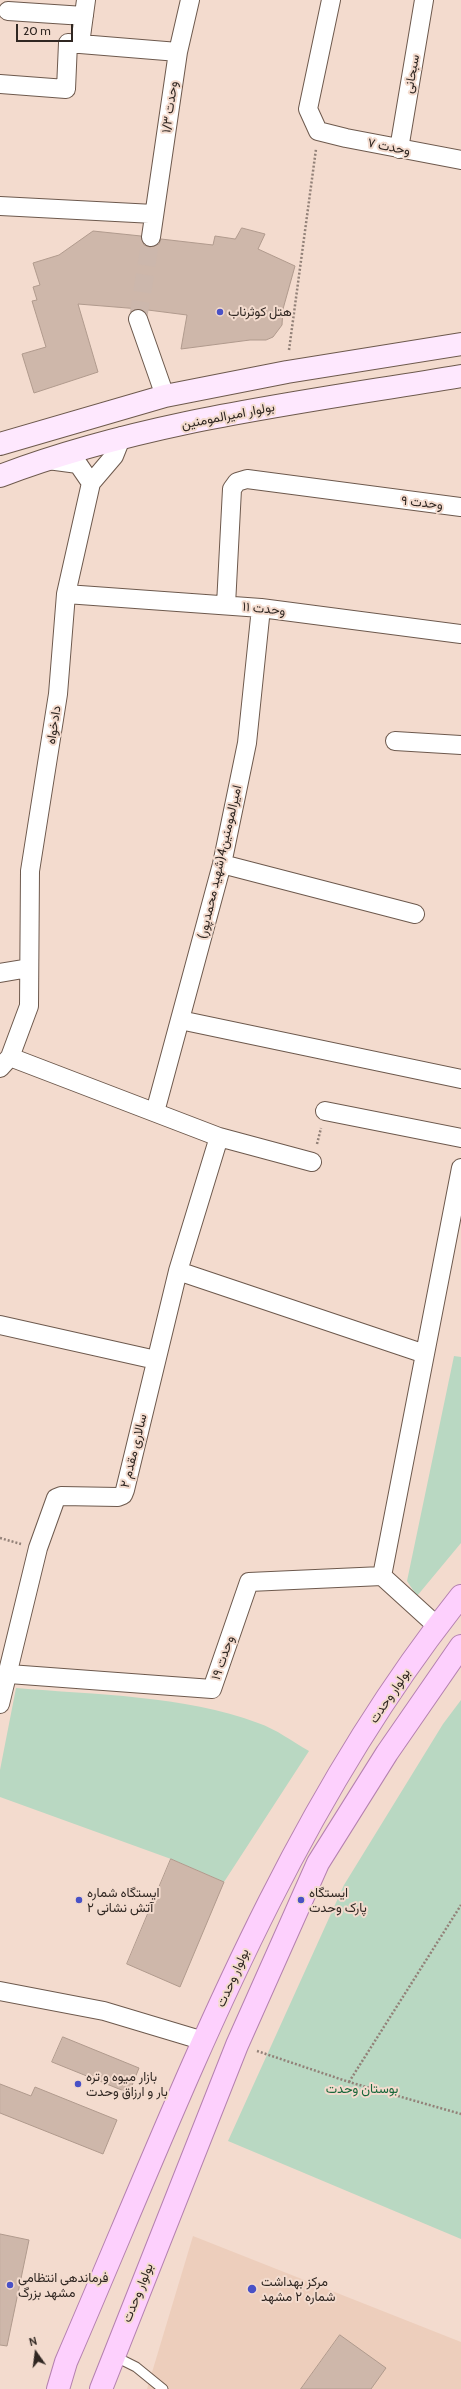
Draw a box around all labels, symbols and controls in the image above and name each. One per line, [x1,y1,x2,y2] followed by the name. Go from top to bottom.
[18,16,75,42] scale bar
[23,23,51,38] text: 20 m
[401,53,423,95] street label: سبحانی
[159,80,181,134] street label: وحدت ۱/۳
[366,135,412,159] street label: وحدت ۷
[228,304,292,320] place label: هتل کوثرناب
[215,307,225,317] marker: هتل کوثرناب
[180,399,276,433] street label: بولوار امیرالمومنین
[400,493,444,513] street label: وحدت ۹
[242,599,286,619] street label: وحدت ۱۱
[43,705,65,745] street label: دادخواه
[195,784,245,940] street label: امیرالمومنین4(شهید محمدپور)
[117,1413,151,1489] street label: سالاری مقدم ۲
[208,1634,238,1682] street label: وحدت ۱۹
[366,1666,414,1726] street label: بولوار وحدت
[87,1885,160,1916] place label: ایستگاه شماره ۲ آتش نشانی
[309,1885,367,1916] place label: ایستگاه پارک وحدت
[74,1895,84,1905] marker: ایستگاه شماره ۲ آتش نشانی
[296,1895,306,1905] marker: ایستگاه پارک وحدت
[213,1946,253,2010] street label: بولوار وحدت
[86,2069,168,2100] place label: بازار میوه و تره بار و ارزاق وحدت
[73,2079,83,2089] marker: بازار میوه و تره بار و ارزاق وحدت
[326,2081,398,2097] park label: بوستان وحدت
[119,2261,157,2325] street label: بولوار وحدت
[18,2270,108,2301] place label: فرماندهی انتظامی مشهد بزرگ
[261,2274,336,2305] place label: مرکز بهداشت شماره ۲ مشهد
[5,2280,15,2290] marker: فرماندهی انتظامی مشهد بزرگ
[246,2283,258,2295] marker: مرکز بهداشت شماره ۲ مشهد
[16,2333,56,2373] north arrow
[28,2334,39,2349] text: N

